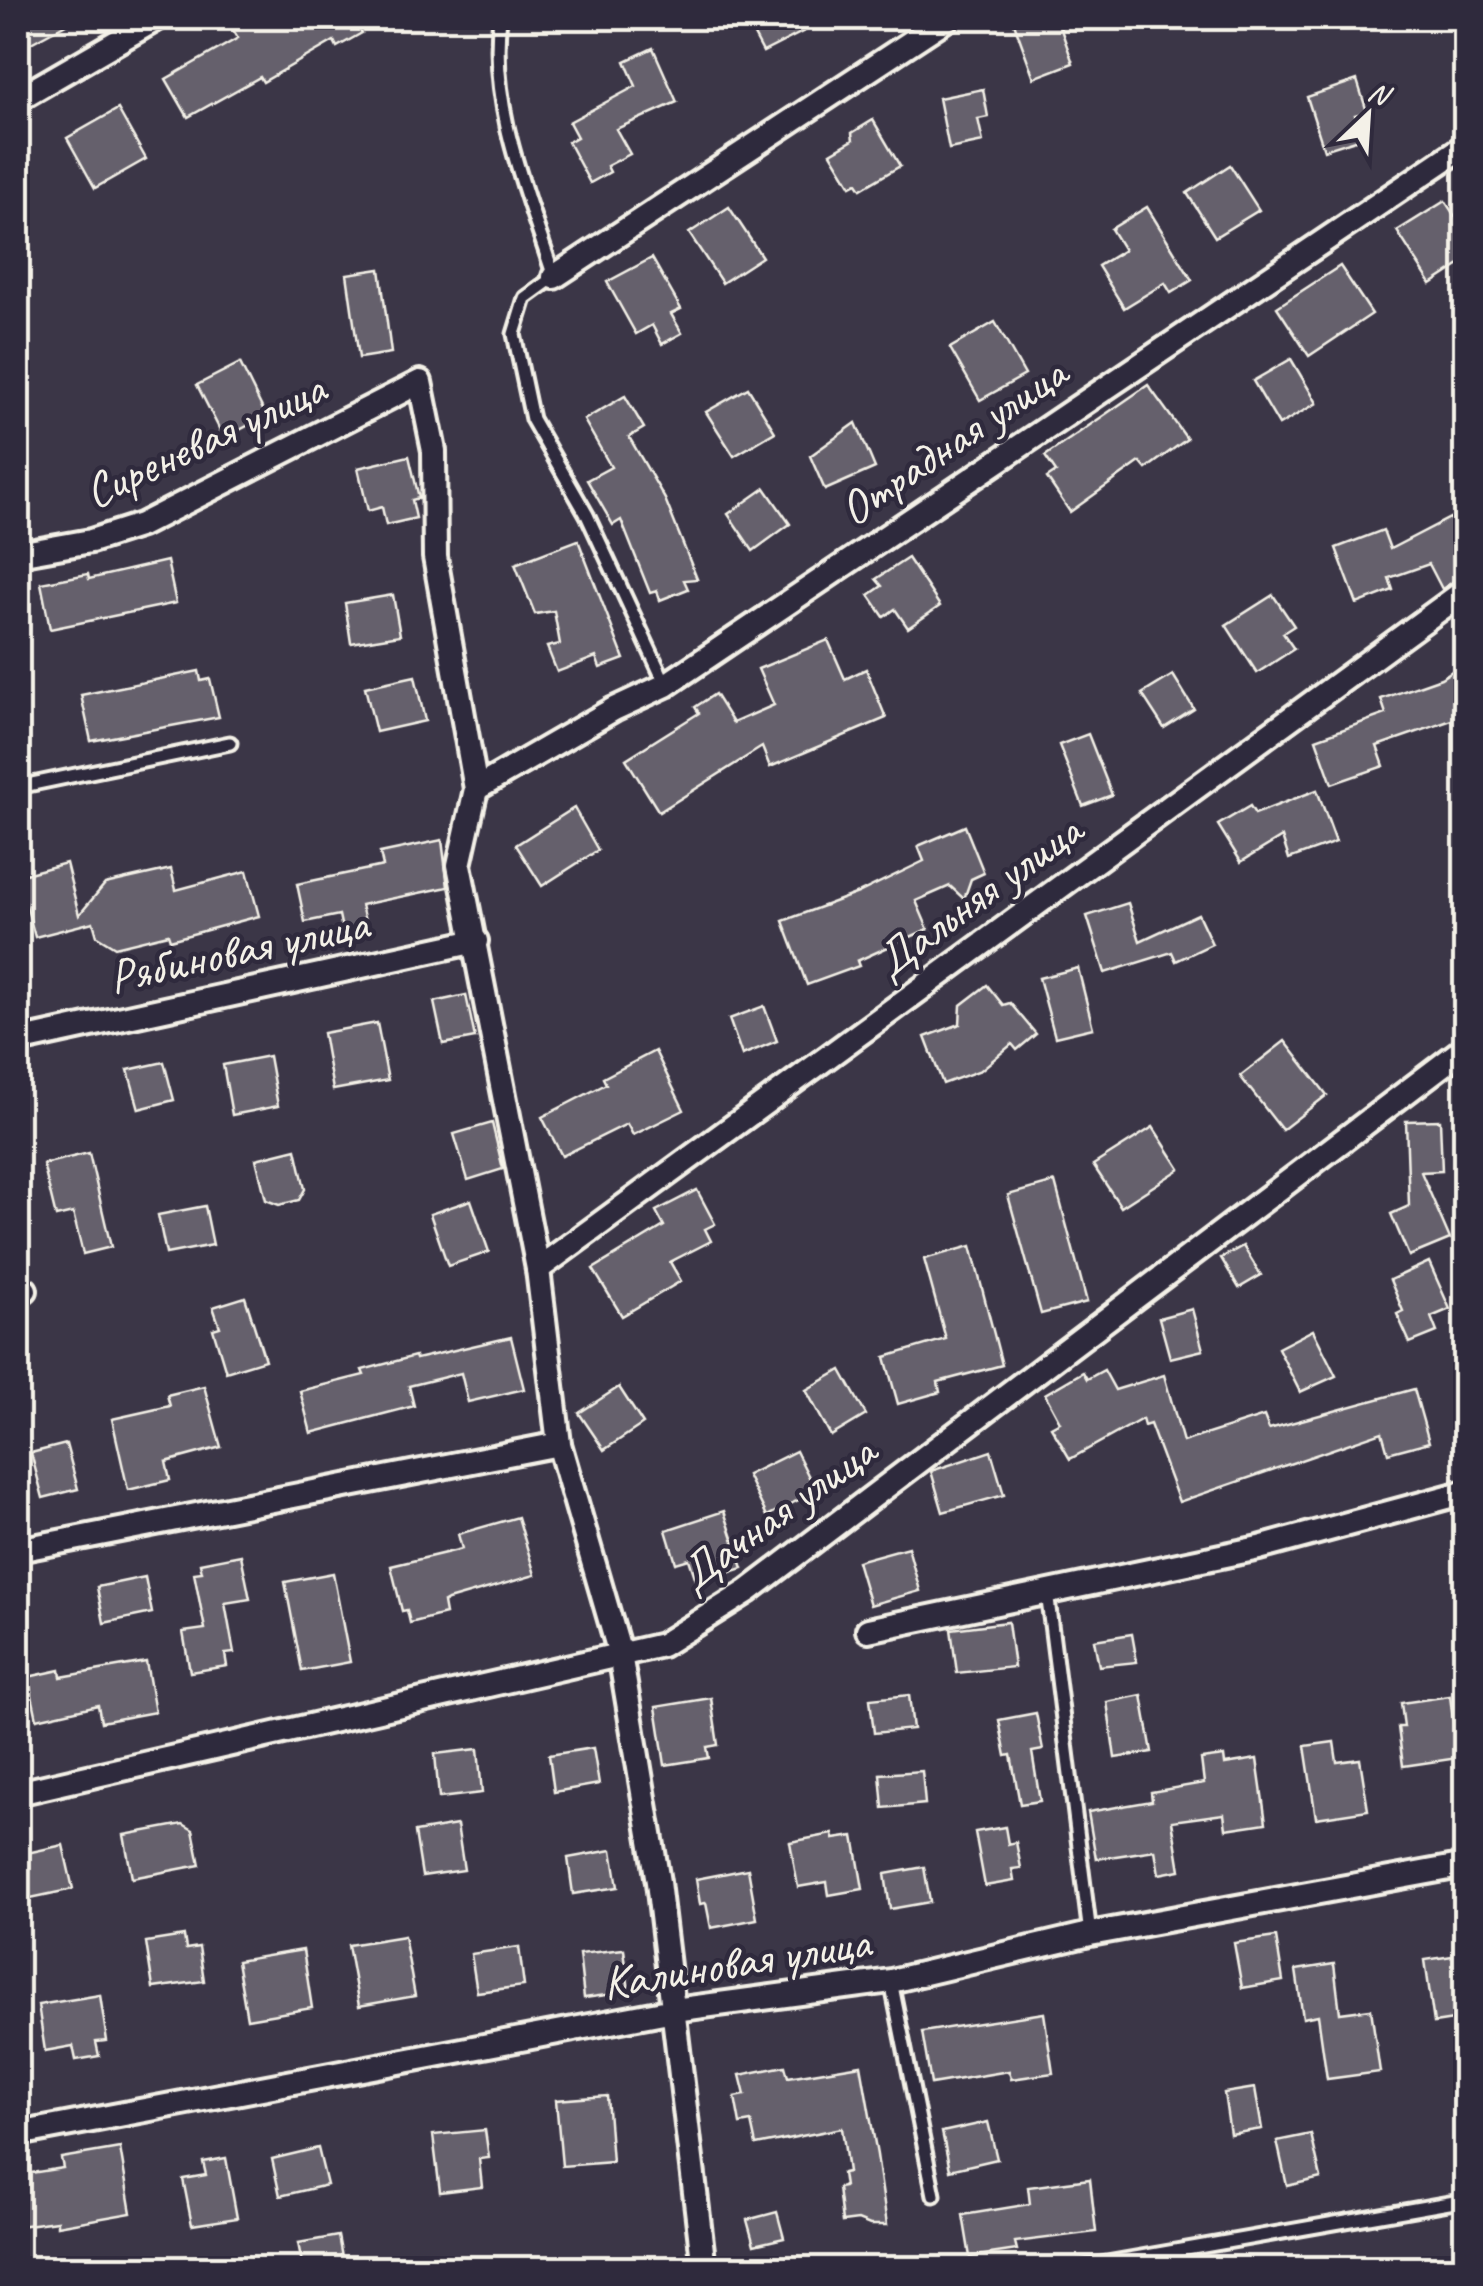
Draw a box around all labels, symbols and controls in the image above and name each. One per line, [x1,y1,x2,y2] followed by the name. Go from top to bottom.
[1318,65,1418,165] north arrow
[1363,73,1398,114] text: N
[827,340,1081,539] street label: Отрадная улица
[74,357,337,522] street label: Сиреневая улица
[862,798,1097,991] street label: Дальняя улица
[103,893,376,1007] street label: Рябиновая улица
[666,1419,891,1605] street label: Дачная улица
[598,1911,877,2013] street label: Калиновая улица

